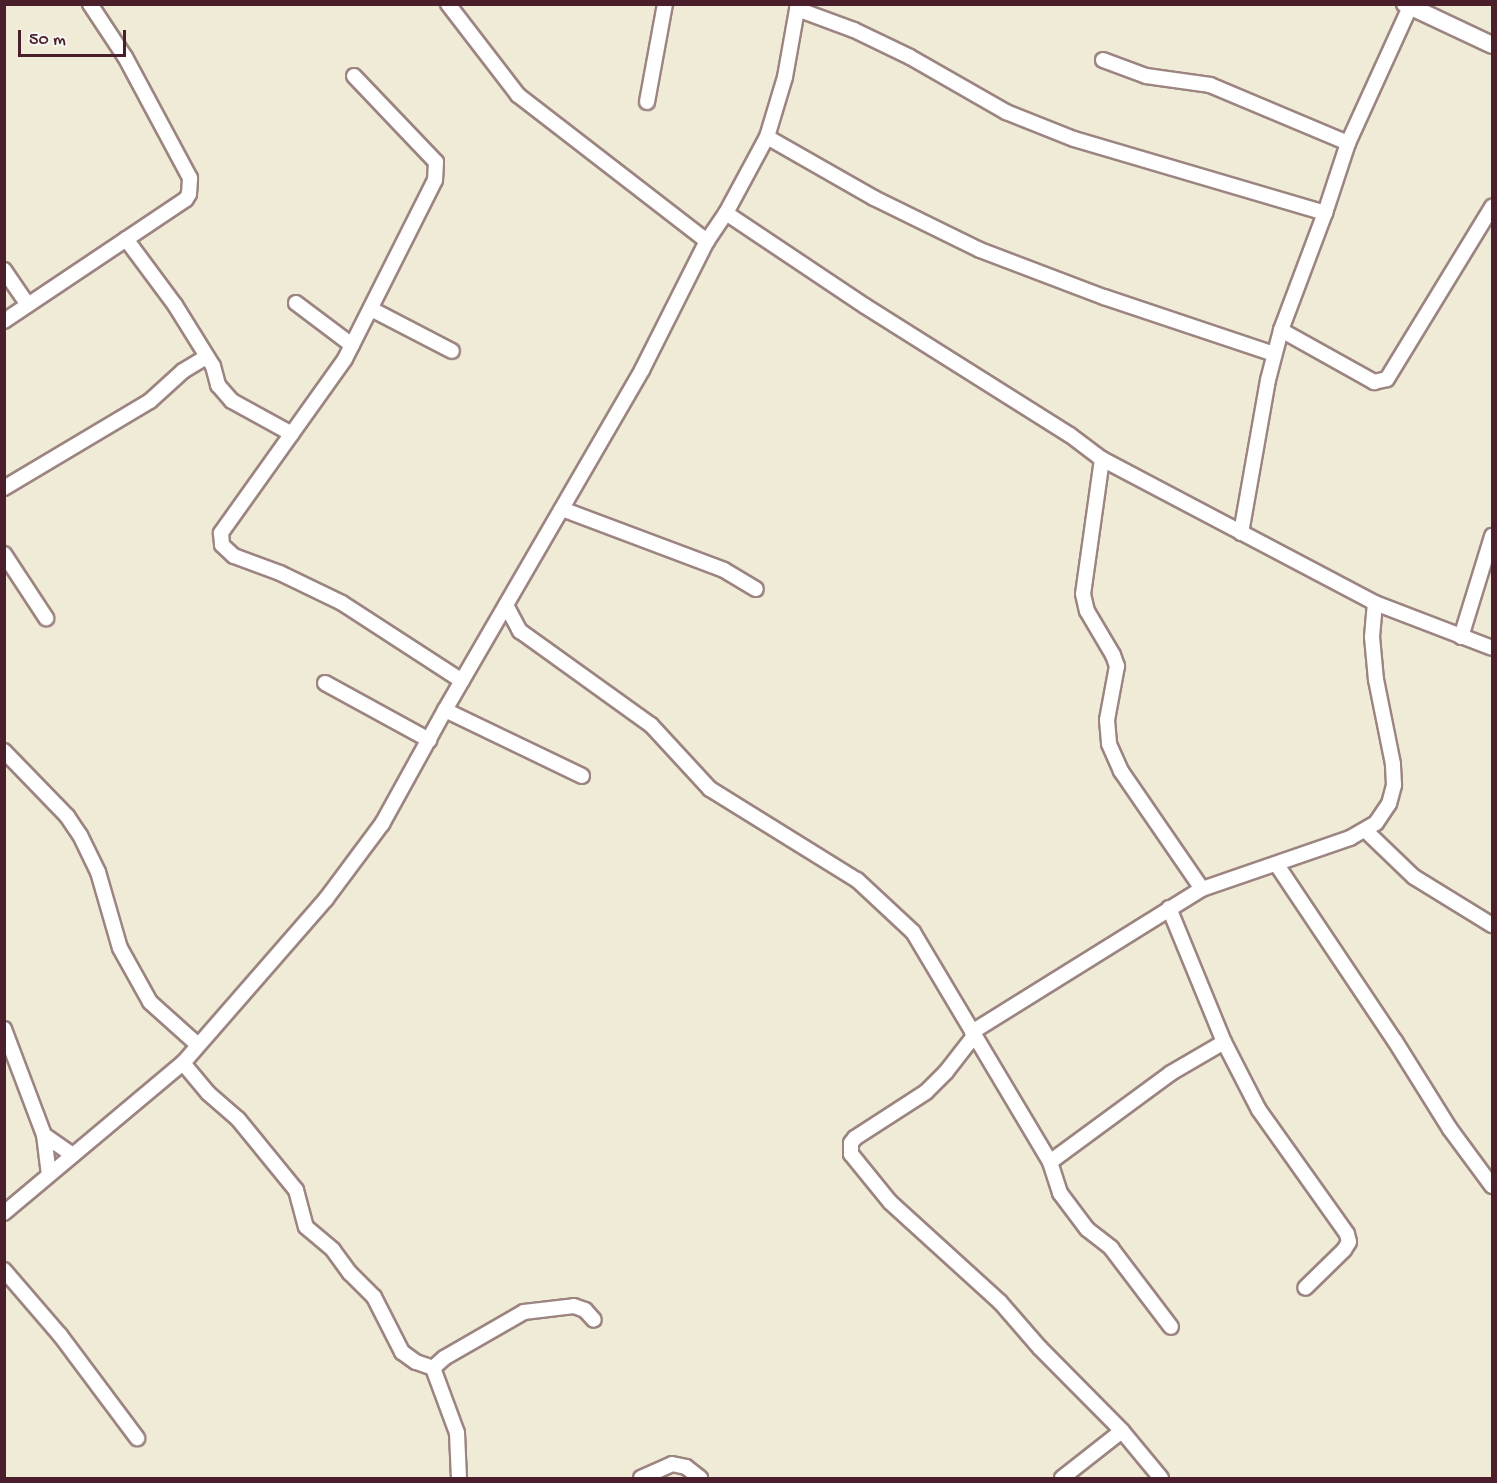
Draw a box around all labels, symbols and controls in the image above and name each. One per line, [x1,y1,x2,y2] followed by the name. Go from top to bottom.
[21,18,129,56] scale bar
[29,30,66,51] text: 50 m

